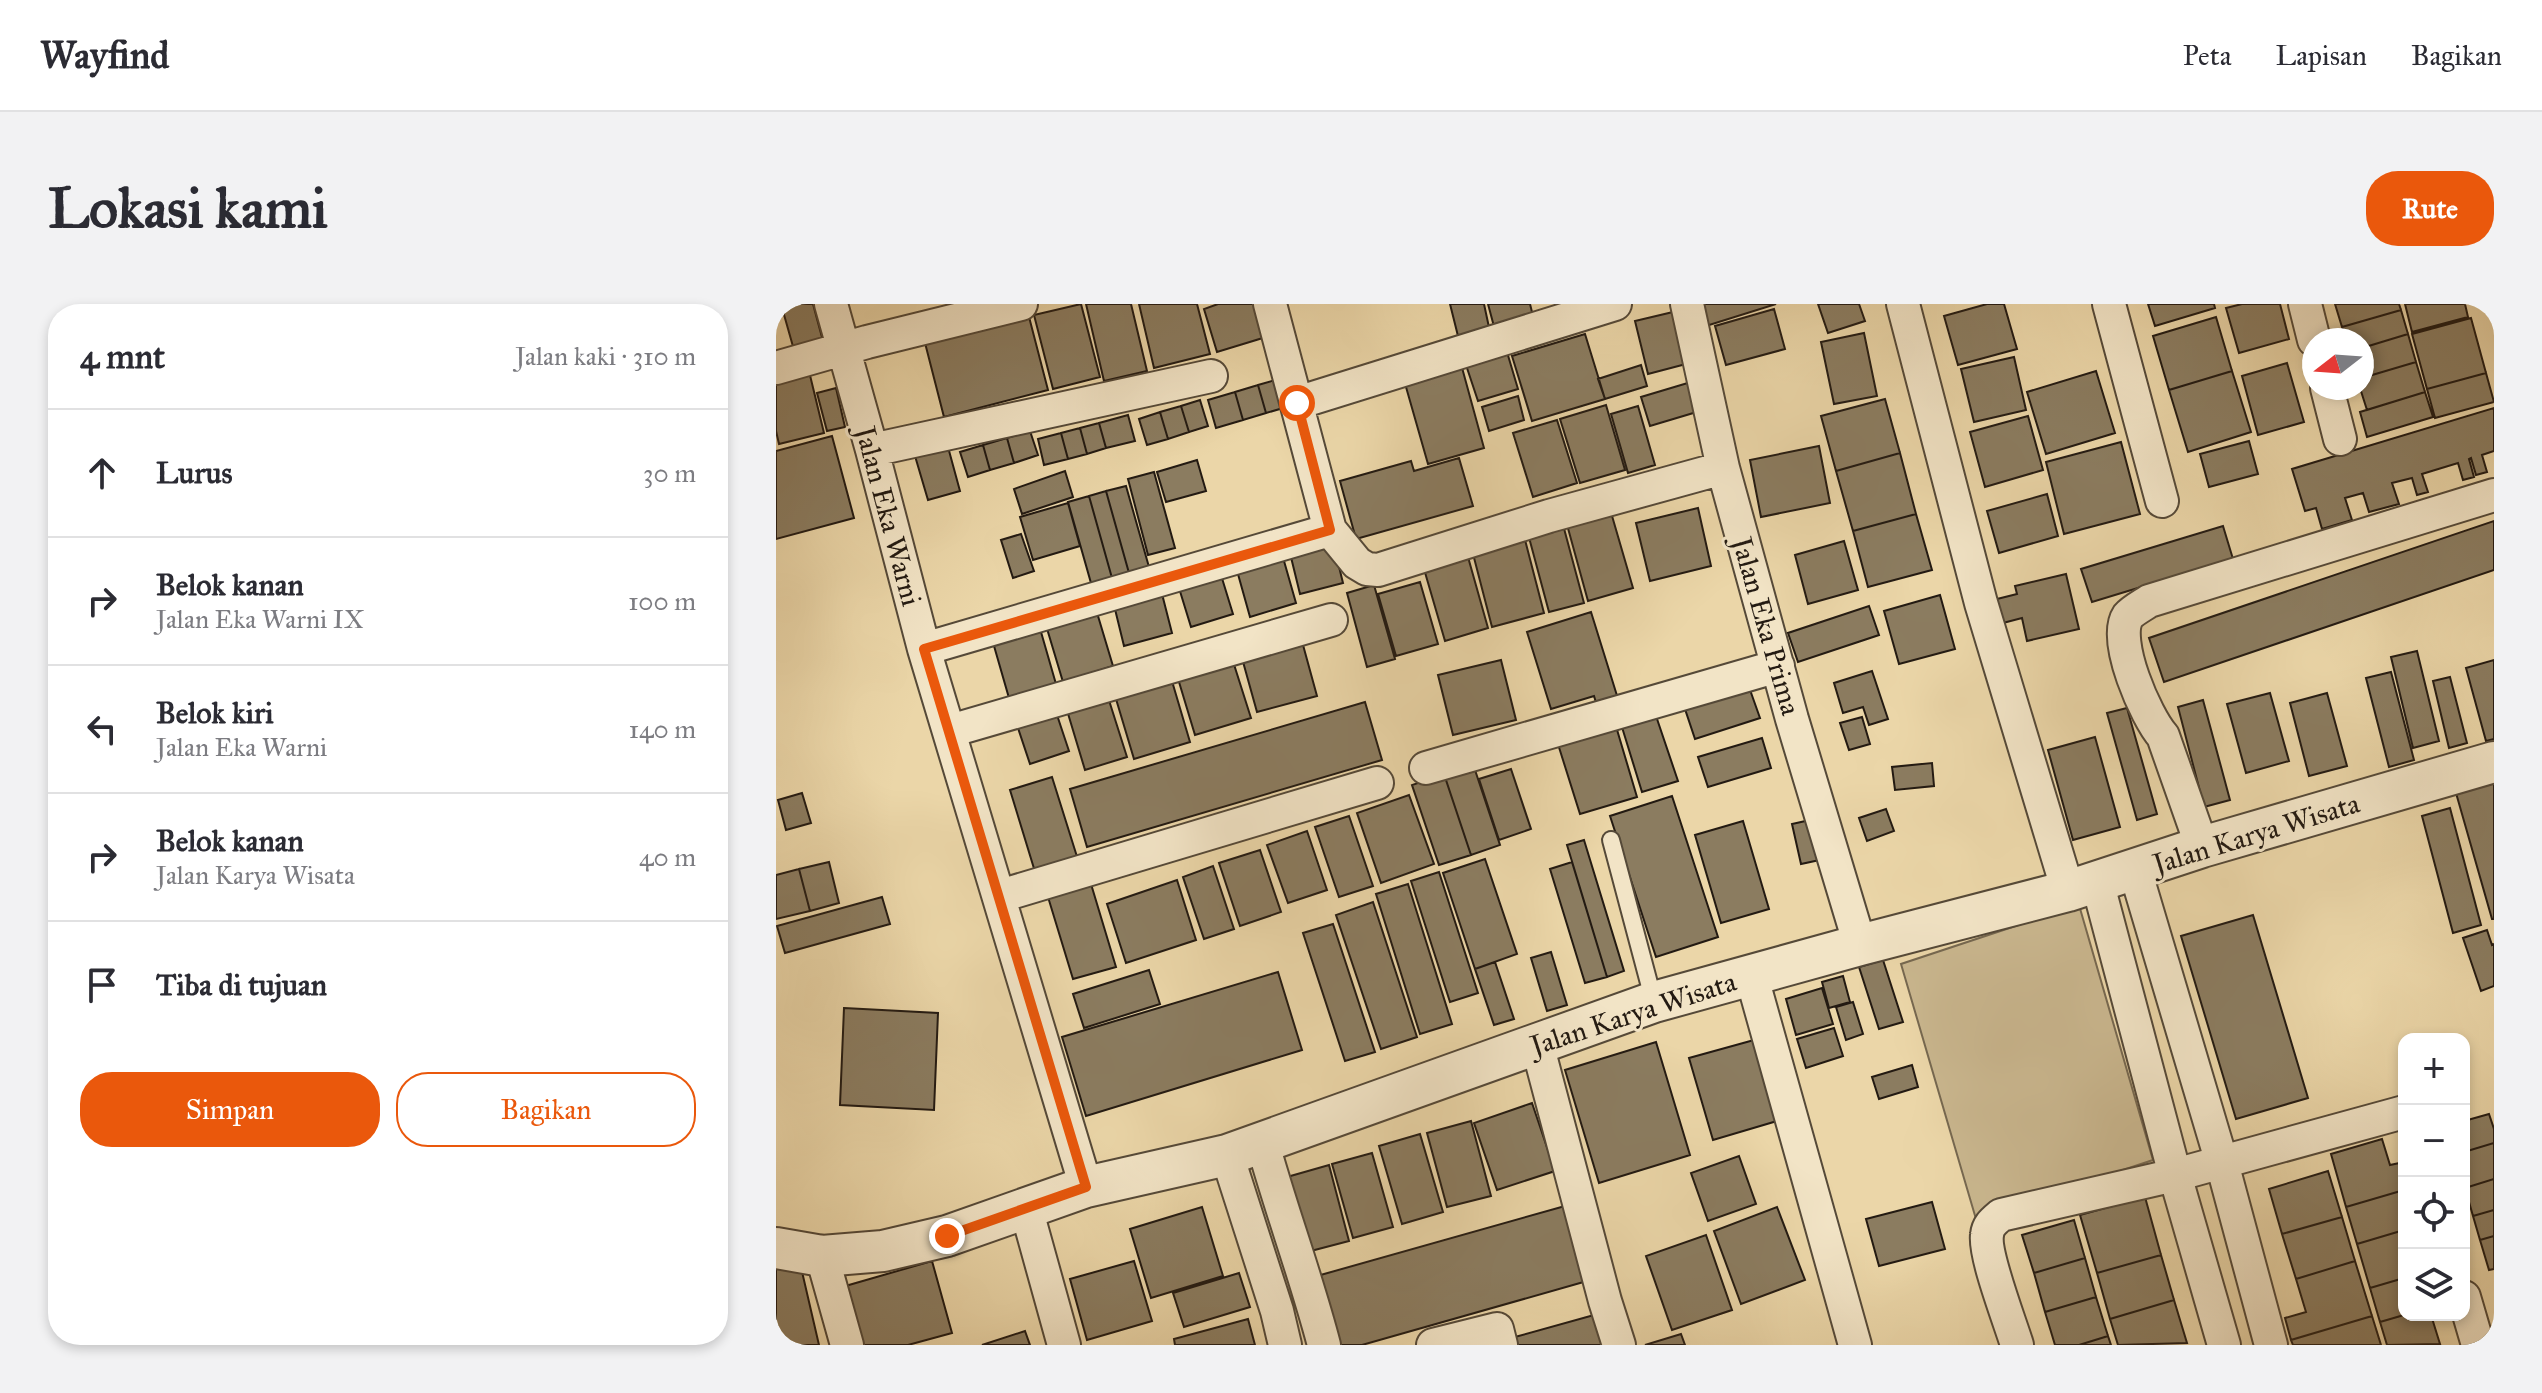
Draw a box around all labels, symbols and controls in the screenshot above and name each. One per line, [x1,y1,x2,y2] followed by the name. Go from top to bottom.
[40,32,169,78] text: Wayfind
[2183,38,2232,73] text: Peta
[2276,38,2367,73] text: Lapisan
[2411,38,2502,73] text: Bagikan
[2366,171,2494,246] button: Rute
[48,174,327,242] text: Lokasi kami
[2302,328,2374,400] north arrow
[80,336,165,377] text: 4 mnt
[515,340,696,372] text: Jalan kaki · 310 m
[1279,385,1315,421] route start
[847,420,929,610] street label: Jalan Eka Warni
[80,451,124,495] icon: ahead
[156,455,232,491] text: Lurus
[643,457,696,489] text: 30 m
[1724,530,1809,719] street label: Jalan Eka Prima
[156,567,304,603] text: Belok kanan
[80,579,124,623] icon: right
[628,585,696,617] text: 100 m
[156,603,364,635] text: Jalan Eka Warni IX
[156,695,274,731] text: Belok kiri
[80,707,124,751] icon: left
[629,713,696,745] text: 140 m
[156,731,327,763] text: Jalan Eka Warni
[2146,785,2364,882] street label: Jalan Karya Wisata
[156,823,304,859] text: Belok kanan
[80,835,124,879] icon: right
[639,841,696,873] text: 40 m
[156,859,355,891] text: Jalan Karya Wisata
[80,963,124,1007] icon: arrive
[1523,964,1741,1064] street label: Jalan Karya Wisata
[156,967,327,1003] text: Tiba di tujuan
[2398,1033,2470,1321] map controls
[2398,1033,2470,1105] button: +
[80,1072,380,1147] button: Simpan
[396,1072,696,1147] button: Bagikan
[2398,1105,2470,1177] button: −
[2398,1177,2470,1249] button: locate
[929,1218,965,1254] route end
[2398,1249,2470,1321] button: layers

